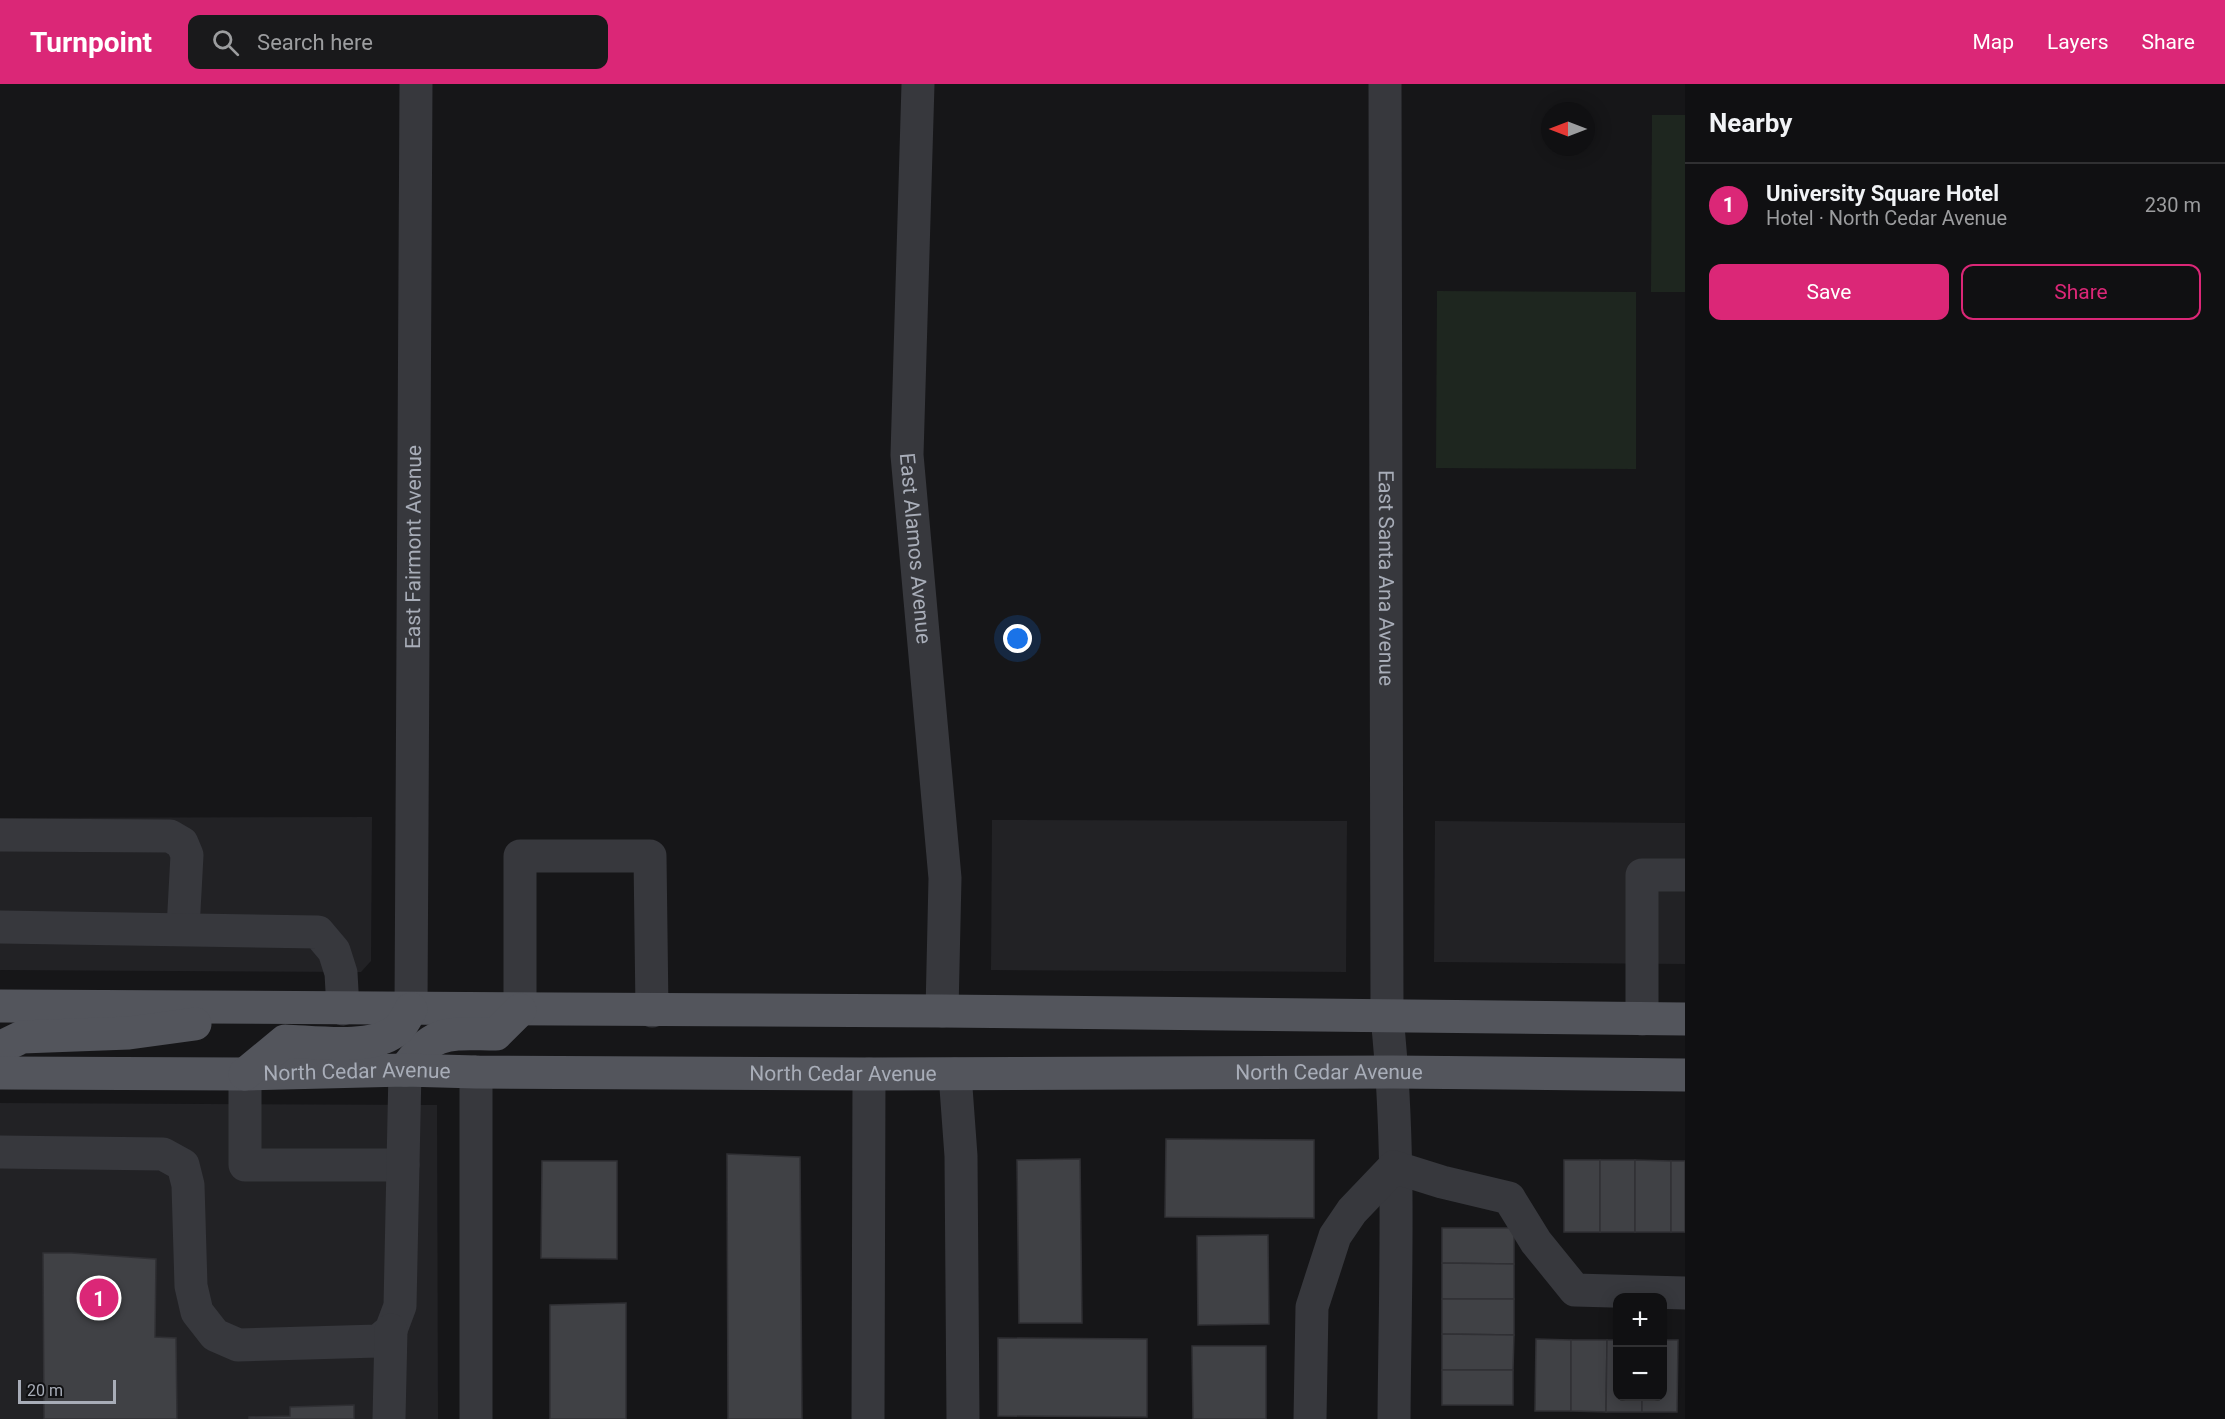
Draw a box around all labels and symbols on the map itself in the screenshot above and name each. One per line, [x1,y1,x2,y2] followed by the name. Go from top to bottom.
[1541,102,1595,156] north arrow
[401,445,426,649] street label: East Fairmont Avenue
[895,452,936,645] street label: East Alamos Avenue
[1374,470,1398,686] street label: East Santa Ana Avenue
[1003,624,1032,653] your location
[263,1058,451,1086] street label: North Cedar Avenue
[1235,1060,1423,1085] street label: North Cedar Avenue
[749,1061,937,1086] street label: North Cedar Avenue
[80,1276,118,1320] pin: 1
[18,1377,116,1404] scale bar

